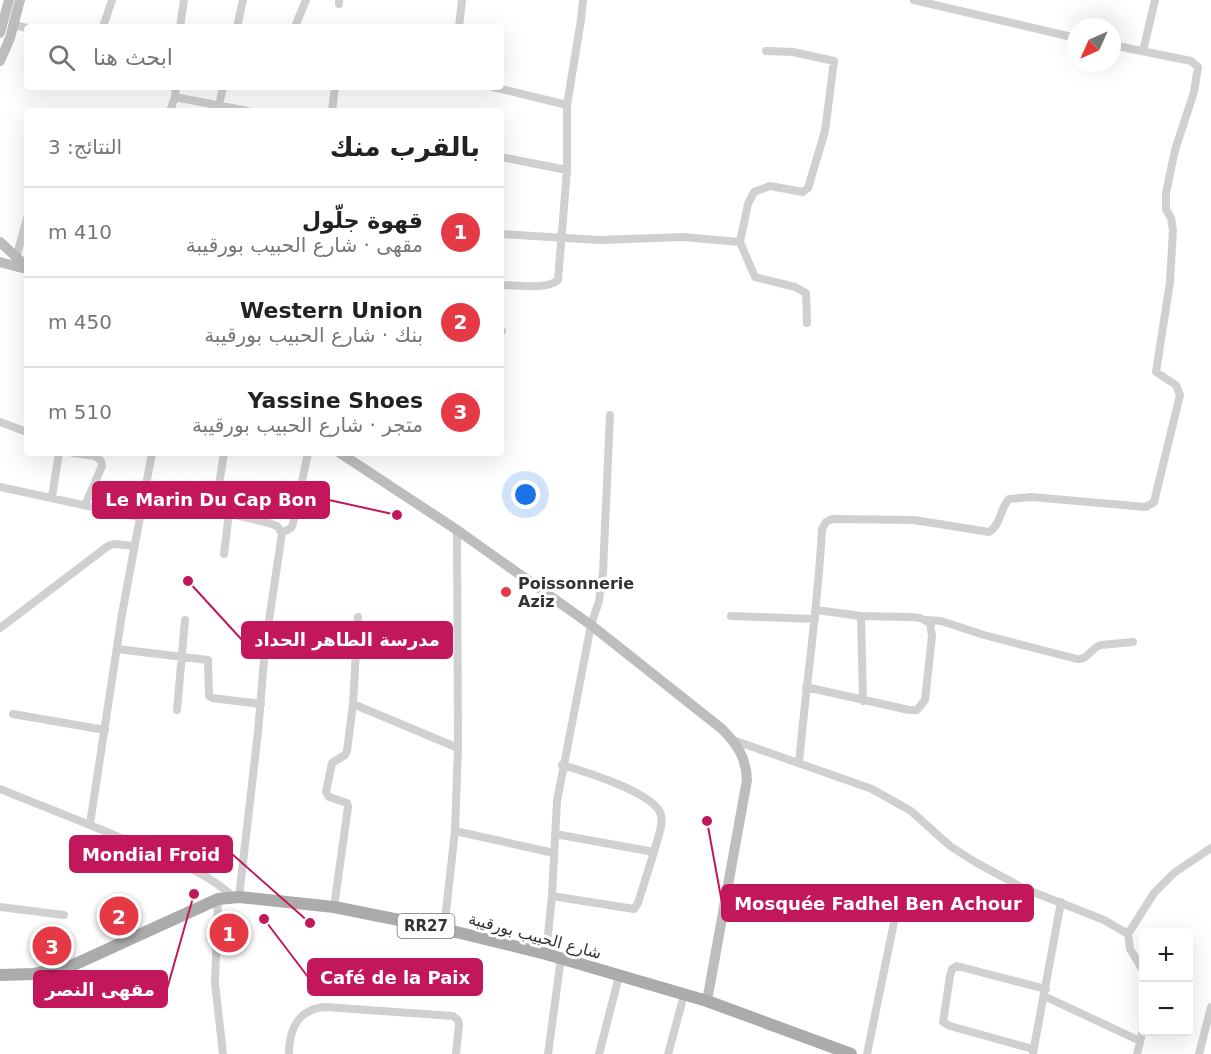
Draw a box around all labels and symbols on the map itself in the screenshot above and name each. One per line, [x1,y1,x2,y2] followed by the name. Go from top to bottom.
[1067,18,1121,72] north arrow
[511,480,540,509] your location
[93,482,329,518] callout: Le Marin Du Cap Bon
[105,489,317,510] text: Le Marin Du Cap Bon
[518,574,634,611] place label: Poissonnerie Aziz
[499,585,513,599] marker: Poissonnerie Aziz
[242,622,452,658] callout: مدرسة الطاهر الحداد
[254,629,440,651] text: مدرسة الطاهر الحداد
[70,836,232,872] callout: Mondial Froid
[82,844,220,865] text: Mondial Froid
[722,885,1033,921] callout: Mosquée Fadhel Ben Achour
[734,893,1022,914] text: Mosquée Fadhel Ben Achour
[100,894,138,938] pin: 2
[466,909,604,964] street label: شارع الحبيب بورقيبة
[210,910,248,956] pin: 1
[398,914,454,938] road number: RR27
[32,924,72,968] pin: 3
[308,959,482,995] callout: Café de la Paix
[320,967,471,988] text: Café de la Paix
[34,971,167,1007] callout: مقهى النصر
[44,979,155,1001] text: مقهى النصر

